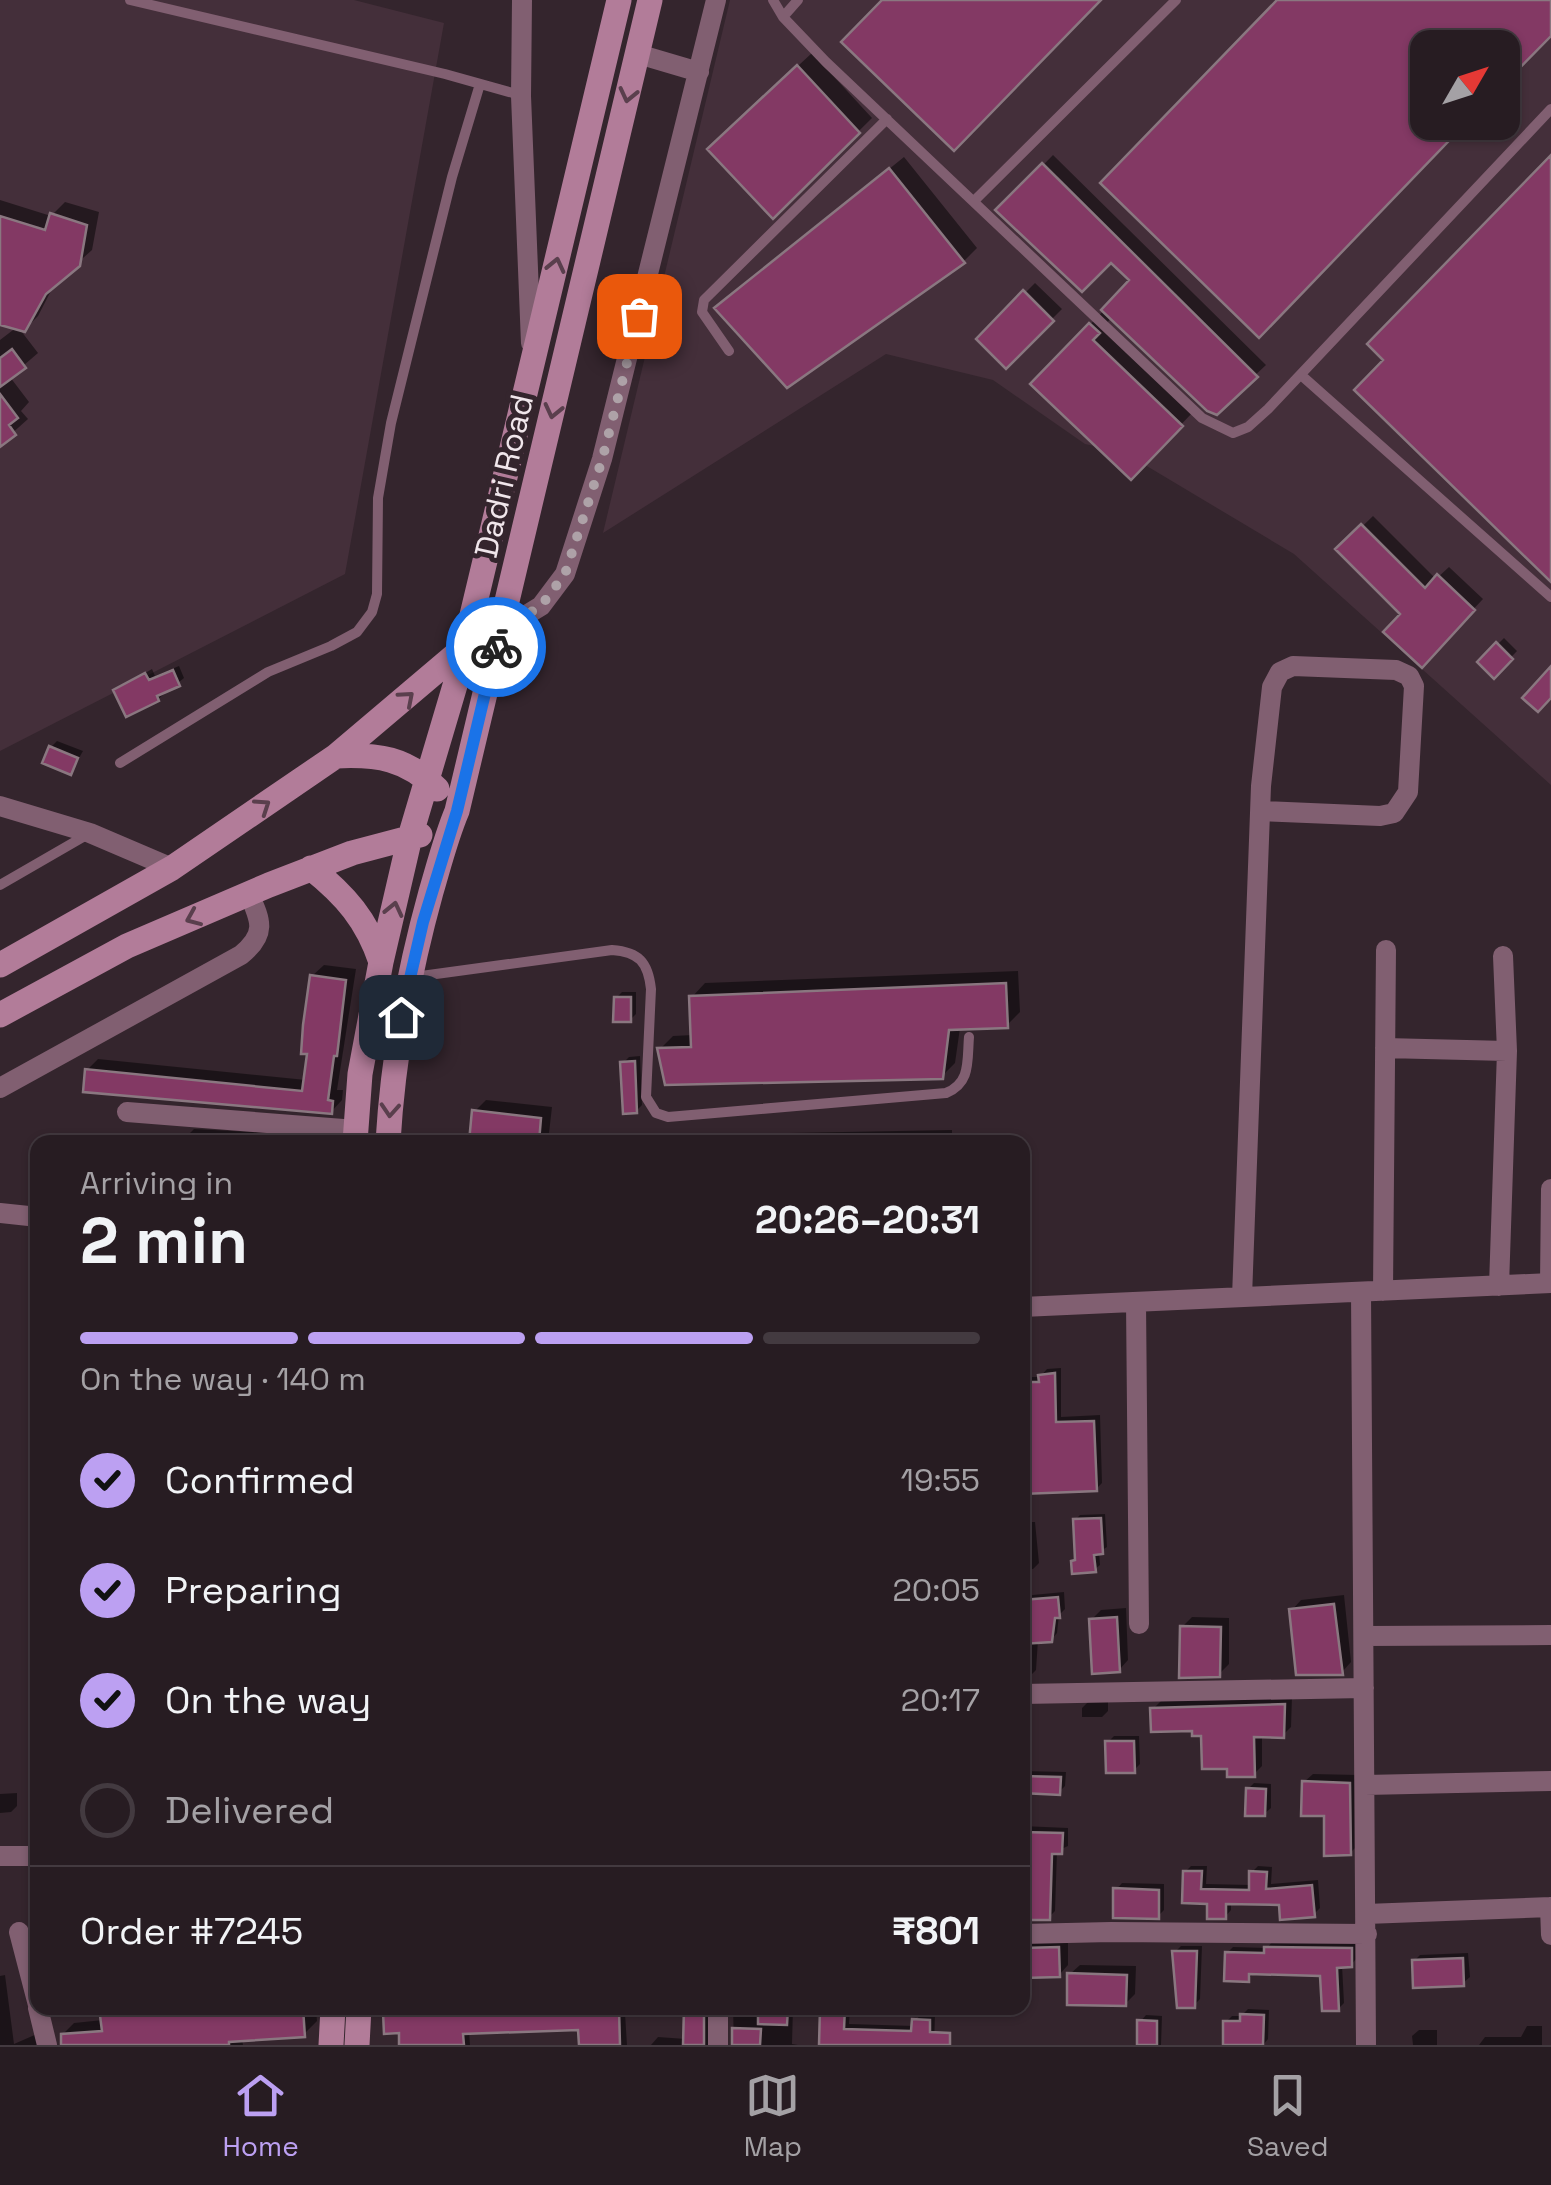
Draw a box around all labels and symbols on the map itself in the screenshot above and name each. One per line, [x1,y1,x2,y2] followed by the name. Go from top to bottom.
[1410,30,1520,140] north arrow
[619,86,640,103] one-way arrow
[544,257,565,274] one-way arrow
[597,274,682,359] pin
[466,390,542,562] street label: Dadri Road
[543,402,564,419] one-way arrow
[446,597,546,697] courier
[395,691,413,709] one-way arrow
[251,800,270,818] one-way arrow
[382,901,403,918] one-way arrow
[185,906,203,926] one-way arrow
[359,975,444,1060] pin
[379,1102,401,1118] one-way arrow

